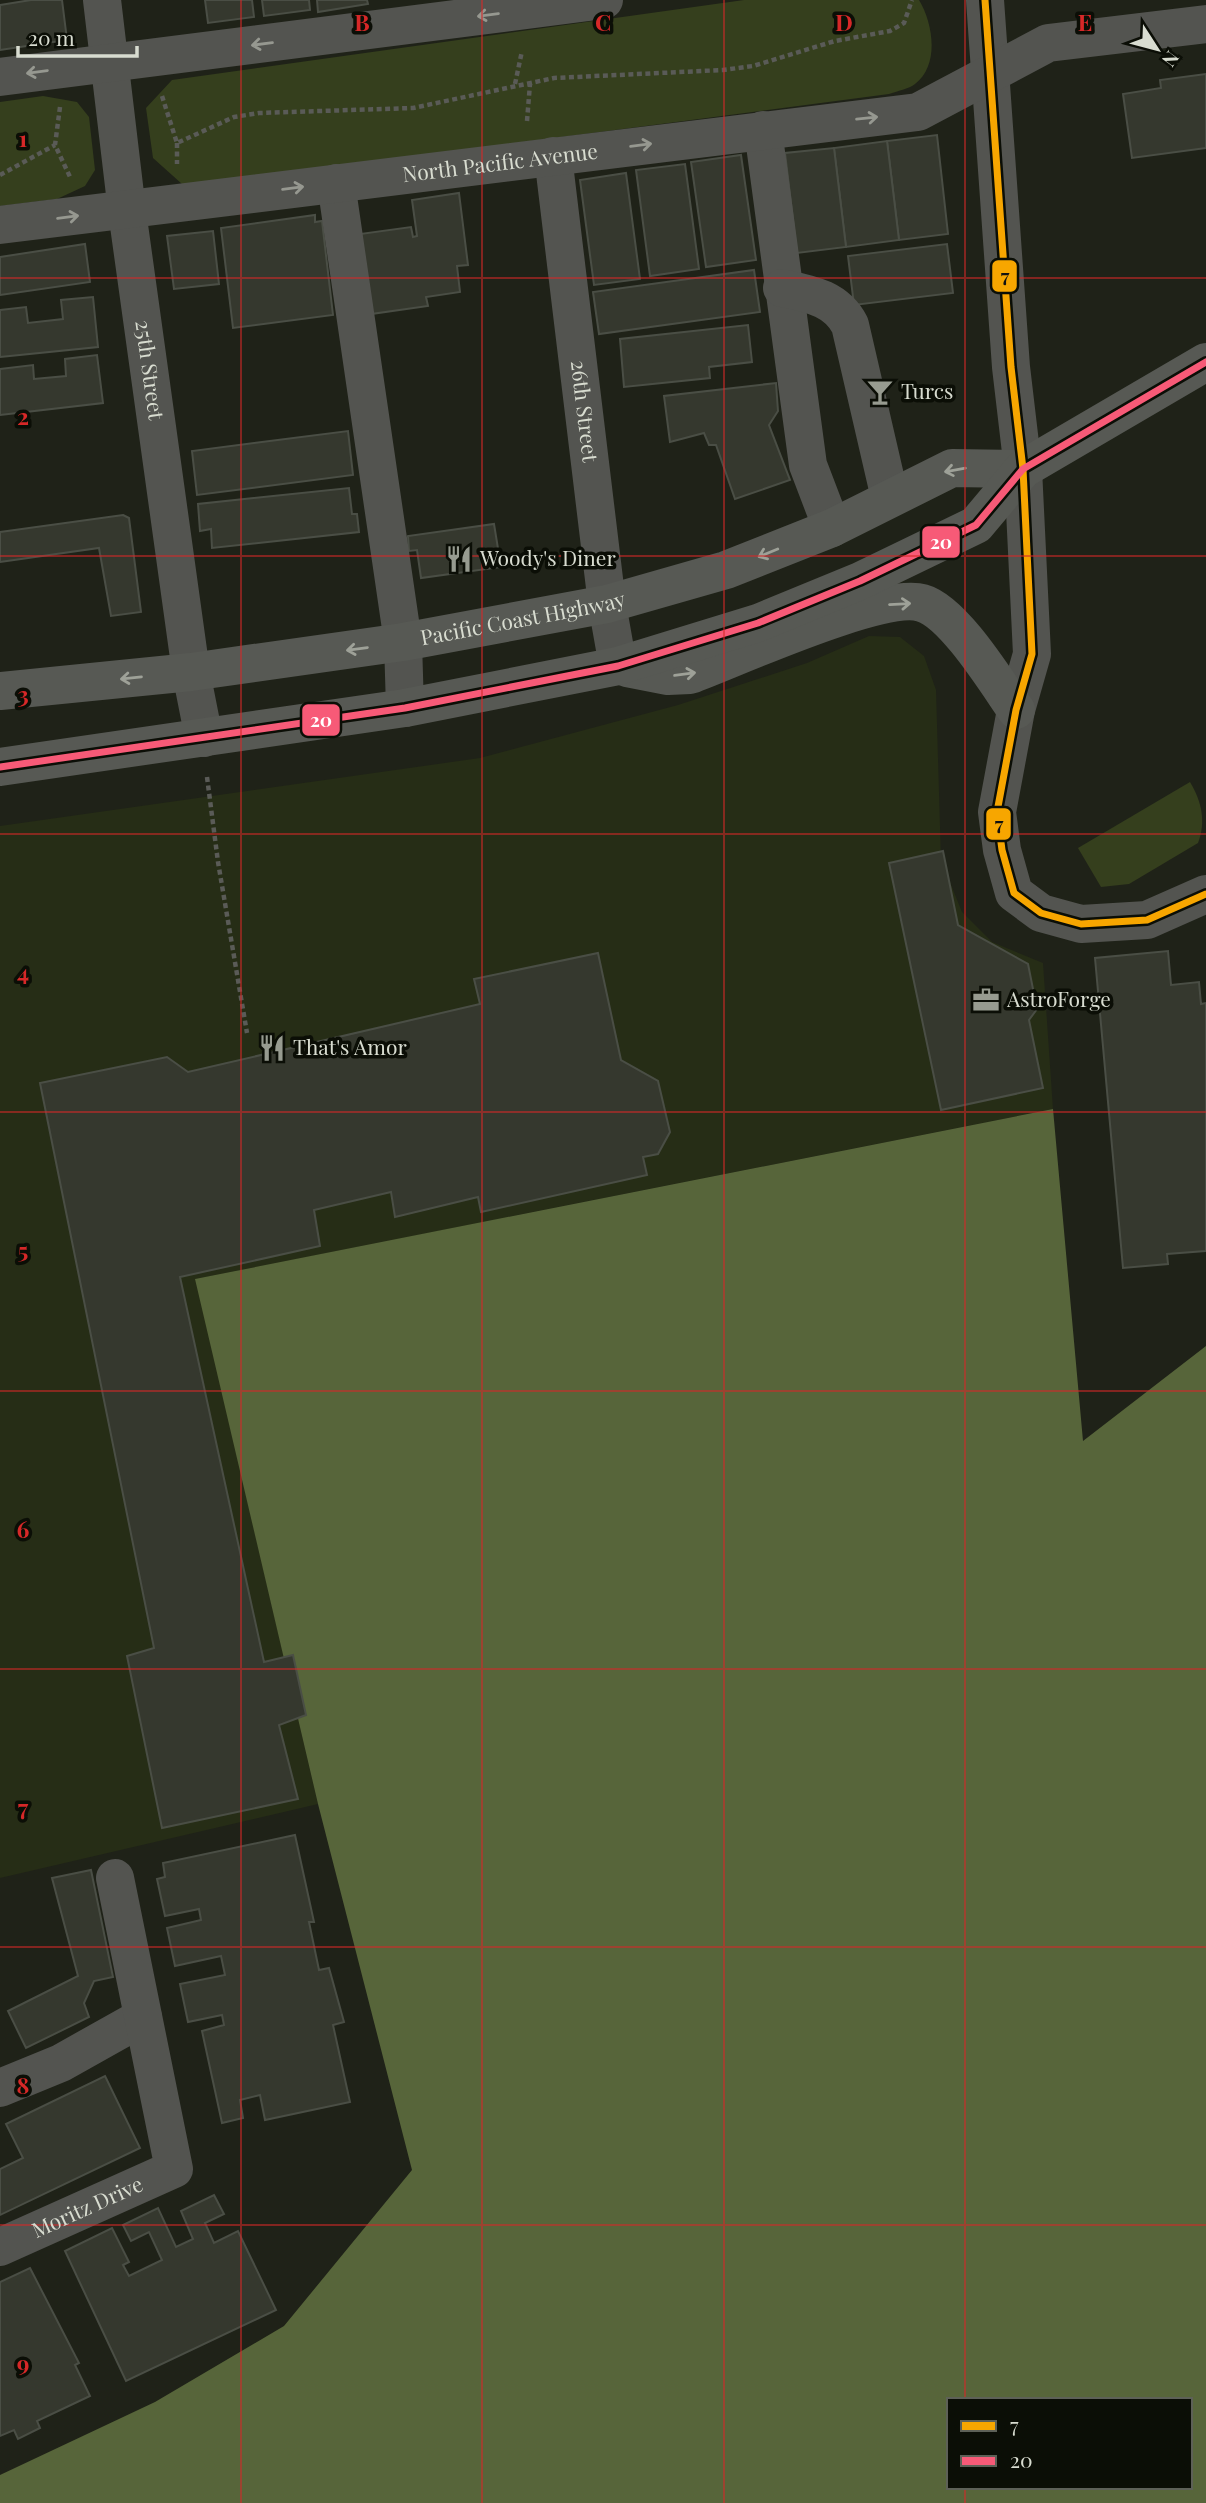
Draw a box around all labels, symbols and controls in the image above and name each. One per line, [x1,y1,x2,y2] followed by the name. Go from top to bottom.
[354,6,370,37] text: B
[595,6,611,37] text: C
[835,6,853,37] text: D
[1078,6,1092,37] text: E
[477,8,500,21] one-way arrow
[18,14,136,58] scale bar
[1122,14,1192,84] north arrow
[28,23,75,51] text: 20 m
[251,38,274,51] one-way arrow
[1157,46,1186,73] text: N
[26,66,49,79] one-way arrow
[855,111,877,124] one-way arrow
[19,122,28,153] text: 1
[401,136,599,187] street label: North Pacific Avenue
[629,138,651,151] one-way arrow
[282,182,304,195] one-way arrow
[56,210,79,223] one-way arrow
[991,259,1018,293] line badge: 7
[1001,262,1010,288] text: 7
[130,318,172,422] street label: 25th Street
[566,358,606,464] street label: 26th Street
[901,376,953,404] place label: Turcs
[865,377,895,407] bar icon: Turcs
[17,400,29,431] text: 2
[945,464,967,477] one-way arrow
[921,525,961,559] line badge: 20
[930,528,952,554] text: 20
[479,543,616,571] place label: Woody's Diner
[444,544,474,574] restaurant icon: Woody's Diner
[758,547,780,560] one-way arrow
[418,583,628,651] street label: Pacific Coast Highway
[888,597,911,610] one-way arrow
[346,643,369,656] one-way arrow
[673,668,696,681] one-way arrow
[121,672,143,685] one-way arrow
[17,678,29,709] text: 3
[301,703,341,737] line badge: 20
[310,706,332,732] text: 20
[985,807,1012,841] line badge: 7
[995,810,1004,836] text: 7
[17,956,29,987] text: 4
[1006,984,1111,1012] place label: AstroForge
[971,985,1001,1015] office icon: AstroForge
[293,1032,407,1060] place label: That's Amor
[257,1033,287,1063] restaurant icon: That's Amor
[18,1234,28,1265] text: 5
[17,1513,30,1544] text: 6
[18,1791,29,1822] text: 7
[17,2069,29,2100] text: 8
[27,2169,147,2243] street label: Moritz Drive
[17,2347,29,2378] text: 9
[947,2398,1192,2489] legend
[1010,2410,1019,2438] text: 7
[1010,2445,1033,2473] text: 20

